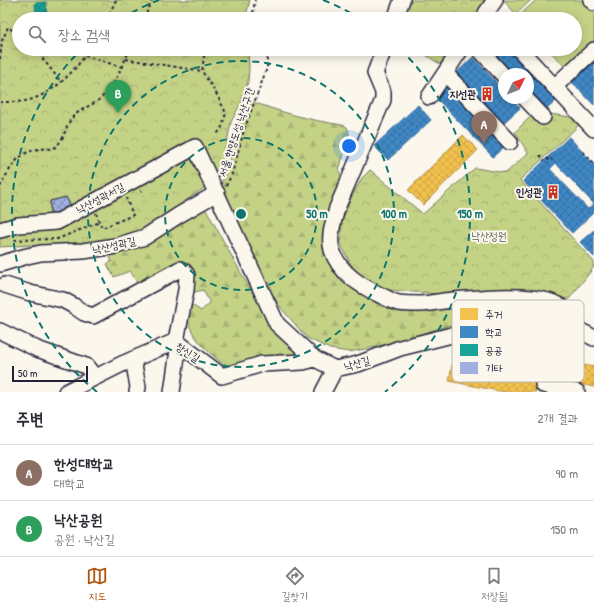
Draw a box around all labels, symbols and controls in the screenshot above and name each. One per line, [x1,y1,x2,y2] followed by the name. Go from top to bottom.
[12,12,582,56] search box
[26,23,48,45] icon: search
[58,24,110,45] text: 장소 검색
[498,68,534,104] north arrow
[105,80,131,113] pin: B
[215,85,257,179] street label: 서울 한양도성 낙산구간
[479,86,495,102] building icon: 지선관
[449,87,476,101] place label: 지선관
[471,111,497,144] pin: A
[339,136,359,156] your location
[73,179,127,217] street label: 낙산성곽서길
[545,184,561,200] building icon: 인성관
[515,185,542,199] place label: 인성관
[306,205,328,222] text: 50 m
[381,205,407,222] text: 100 m
[457,205,483,222] text: 150 m
[234,207,248,221] centre of rings
[471,229,507,243] park label: 낙산정원
[91,233,137,257] street label: 낙산성곽길
[452,300,584,382] legend
[485,307,503,321] text: 주거
[485,325,503,339] text: 학교
[173,339,203,365] street label: 창신길
[485,343,503,357] text: 공공
[342,353,372,373] street label: 낙산길
[485,361,503,375] text: 기타
[12,364,88,383] scale bar
[18,366,38,380] text: 50 m
[16,407,43,430] text: 주변
[538,409,578,427] text: 2개 결과
[54,453,114,474] text: 한성대학교
[26,464,32,482] text: A
[556,464,578,482] text: 90 m
[54,474,85,492] text: 대학교
[54,509,102,530] text: 낙산공원
[26,520,32,538] text: B
[550,520,578,538] text: 150 m
[54,530,115,548] text: 공원 · 낙산길
[86,565,108,604] tab: 지도
[281,565,308,604] tab: 길찾기
[481,565,508,604] tab: 저장됨

